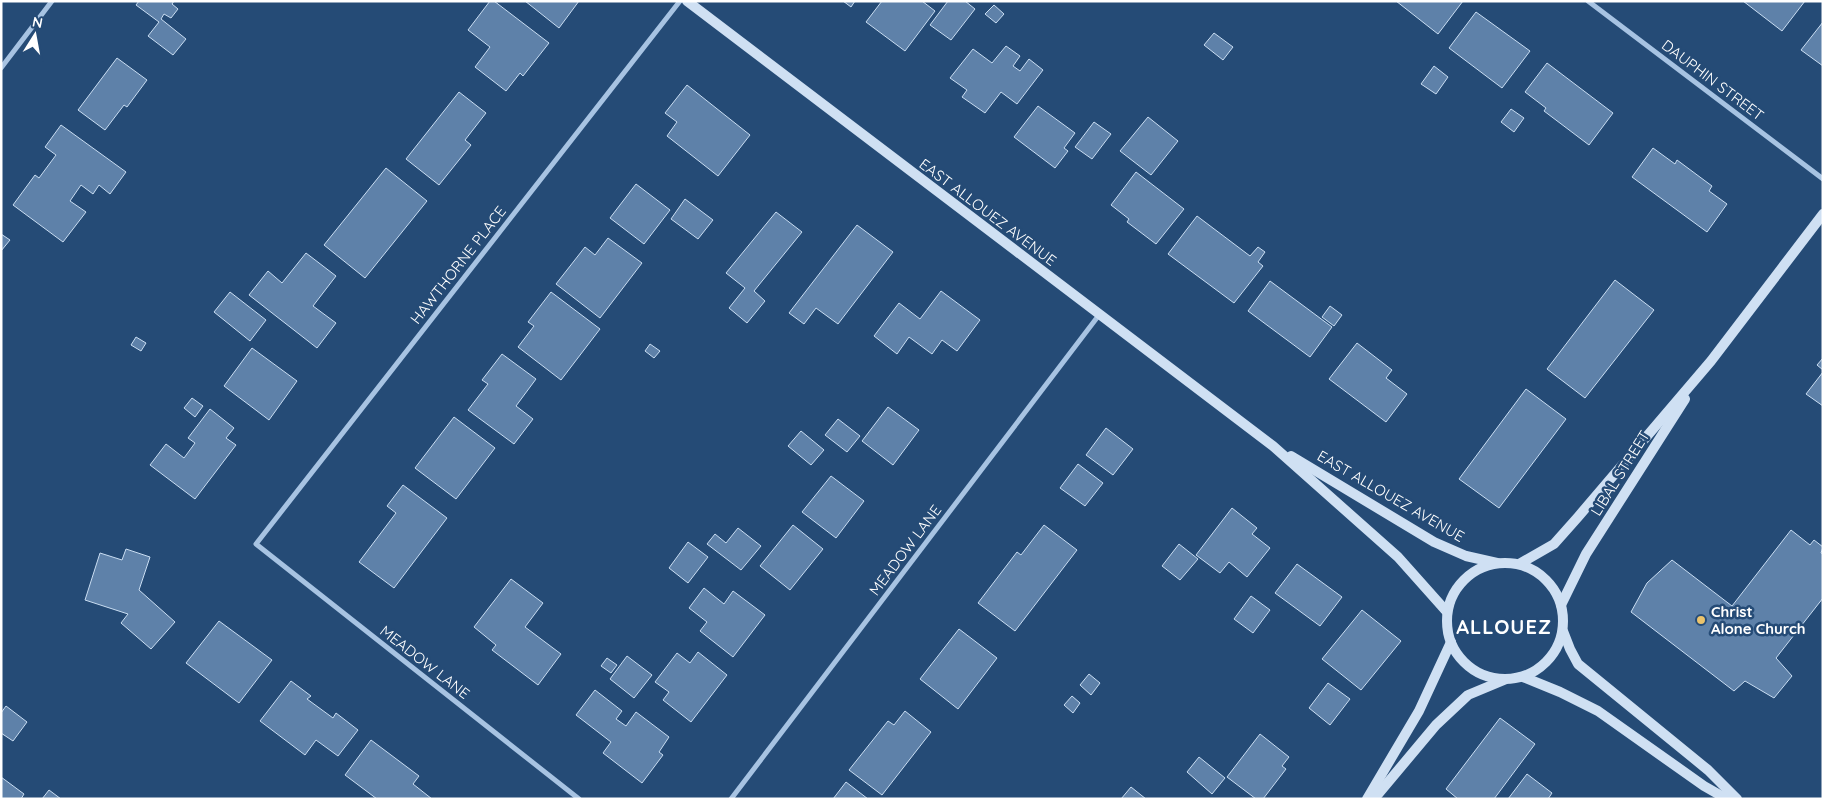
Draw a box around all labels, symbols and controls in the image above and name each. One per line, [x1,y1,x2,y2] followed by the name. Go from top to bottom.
[10,10,60,60] north arrow
[31,12,44,32] text: N
[1658,35,1768,125] street label: DAUPHIN STREET
[916,154,1060,270] street label: EAST ALLOUEZ AVENUE
[406,202,510,328] street label: HAWTHORNE PLACE
[1586,427,1654,519] street label: LIBAL STREET
[1314,446,1468,546] street label: EAST ALLOUEZ AVENUE
[865,501,945,599] street label: MEADOW LANE
[1711,602,1806,638] place label: Christ Alone Church
[1456,614,1552,639] district label: ALLOUEZ
[1695,614,1707,626] marker: Christ Alone Church
[376,621,474,703] street label: MEADOW LANE

